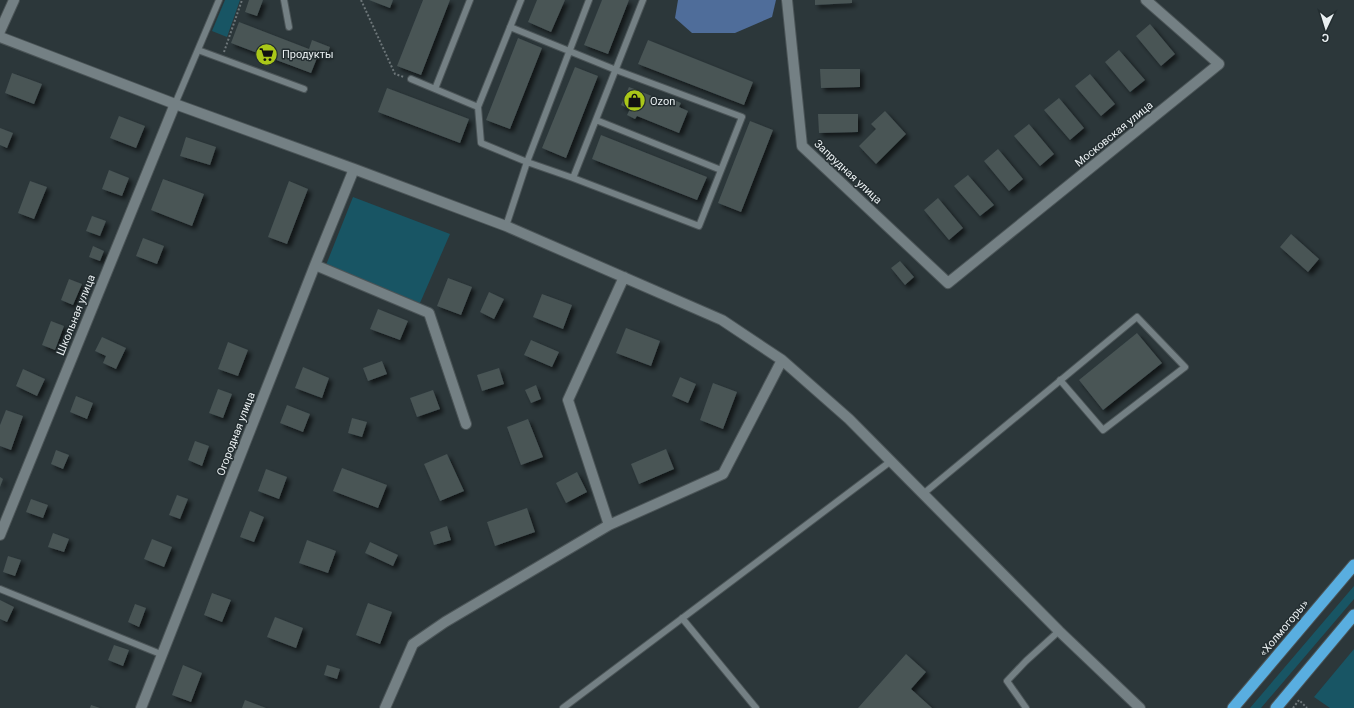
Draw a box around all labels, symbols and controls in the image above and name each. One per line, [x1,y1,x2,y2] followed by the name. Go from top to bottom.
[1306,8,1346,48] north arrow
[1321,31,1329,44] text: С
[254,41,280,67] supermarket icon: Продукты
[282,48,334,61] place label: Продукты
[622,88,648,114] shop icon: Ozon
[650,95,675,108] place label: Ozon
[1072,99,1156,169] street label: Московская улица
[811,137,885,207] street label: Запрудная улица
[54,273,98,357] street label: Школьная улица
[214,390,258,478] street label: Огородная улица
[1257,597,1311,659] street label: «Холмогоры»

